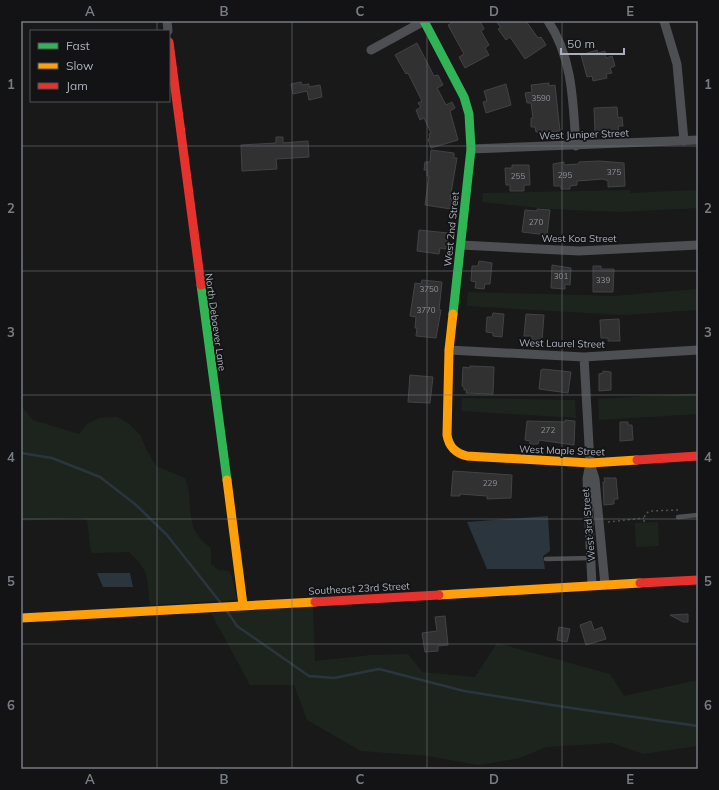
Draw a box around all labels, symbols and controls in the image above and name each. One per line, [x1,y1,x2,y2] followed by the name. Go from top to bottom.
[85,3,95,19] text: A
[220,3,229,19] text: B
[356,3,365,19] text: C
[489,3,499,19] text: D
[626,3,634,19] text: E
[30,30,170,102] legend
[561,30,624,56] scale bar
[567,36,595,51] text: 50 m
[66,38,90,53] text: Fast
[66,58,94,73] text: Slow
[7,76,15,92] text: 1
[704,76,712,92] text: 1
[66,78,88,93] text: Jam
[531,93,551,103] house number: 3590
[539,126,630,143] street label: West Juniper Street
[607,167,621,177] house number: 375
[558,170,572,180] house number: 295
[511,171,525,181] house number: 255
[441,191,462,267] street label: West 2nd Street
[7,200,15,216] text: 2
[704,200,712,216] text: 2
[529,217,543,227] house number: 270
[541,232,617,245] street label: West Koa Street
[554,271,568,281] house number: 301
[202,272,229,372] street label: North Deboever Lane
[596,275,610,285] house number: 339
[419,284,439,294] house number: 3750
[416,305,436,315] house number: 3770
[7,324,15,340] text: 3
[704,324,712,340] text: 3
[519,336,606,351] street label: West Laurel Street
[541,425,555,435] house number: 272
[519,443,606,459] street label: West Maple Street
[7,449,15,465] text: 4
[704,449,712,465] text: 4
[483,478,497,488] house number: 229
[579,488,598,562] street label: West 3rd Street
[7,573,15,589] text: 5
[704,573,712,589] text: 5
[308,579,410,598] street label: Southeast 23rd Street
[7,697,15,713] text: 6
[704,697,712,713] text: 6
[85,771,95,787] text: A
[220,771,229,787] text: B
[356,771,365,787] text: C
[489,771,499,787] text: D
[626,771,634,787] text: E

